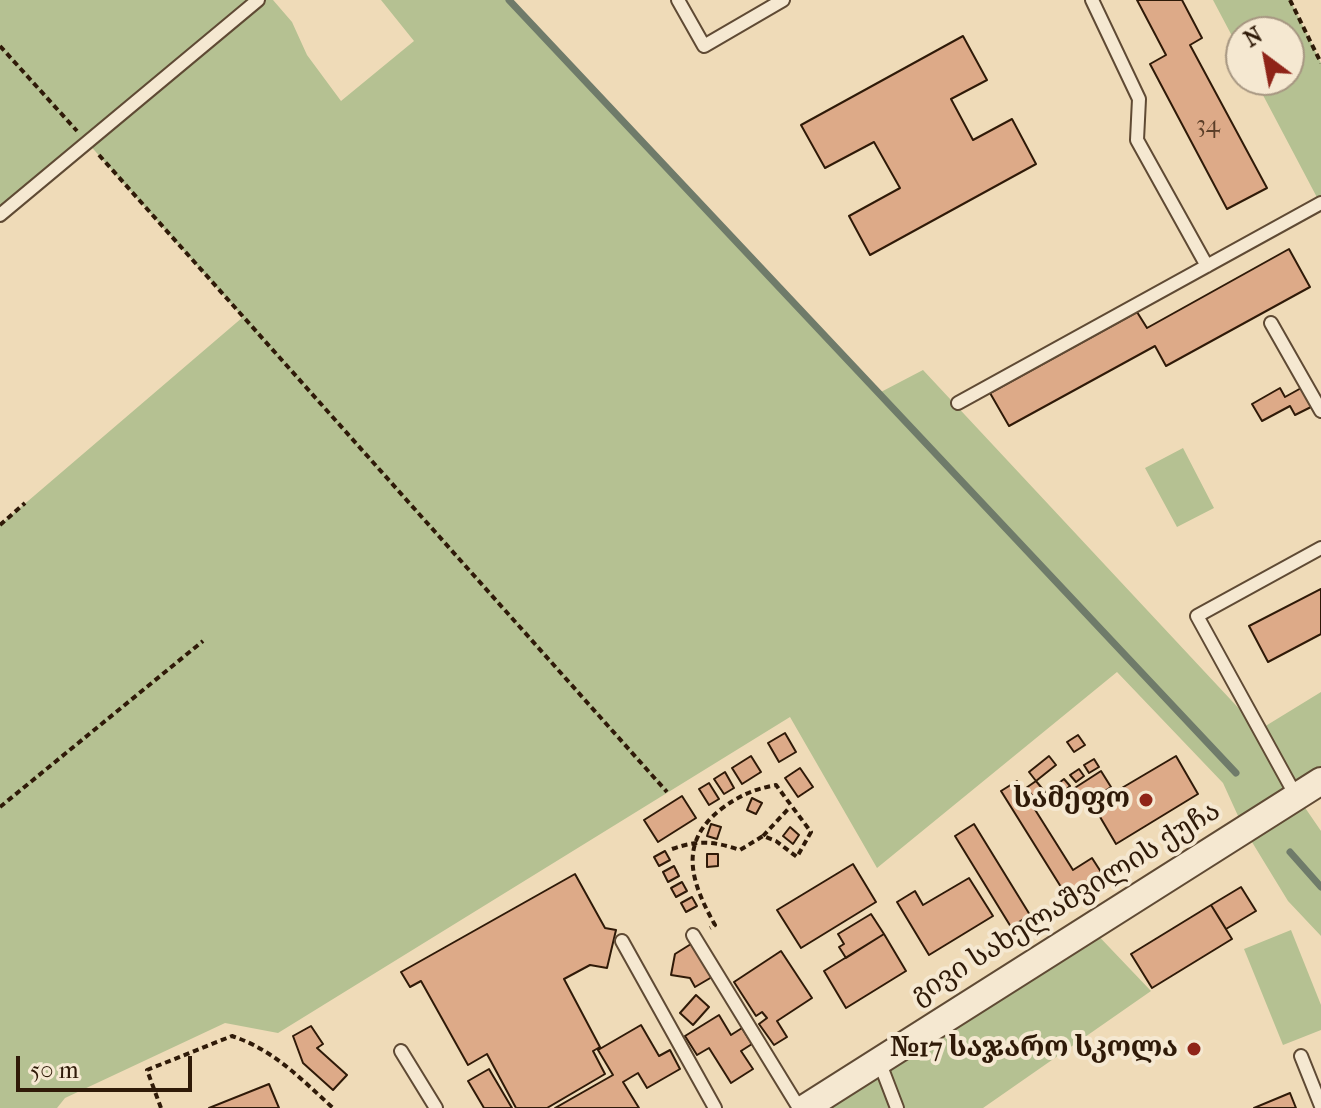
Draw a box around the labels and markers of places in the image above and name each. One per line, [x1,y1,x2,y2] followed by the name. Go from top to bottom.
[1013,783,1130,817] place label: სამეფო
[1137,791,1155,809] marker: სამეფო
[890,1032,1178,1066] place label: №17 საჯარო სკოლა
[1185,1040,1203,1058] marker: №17 საჯარო სკოლა

